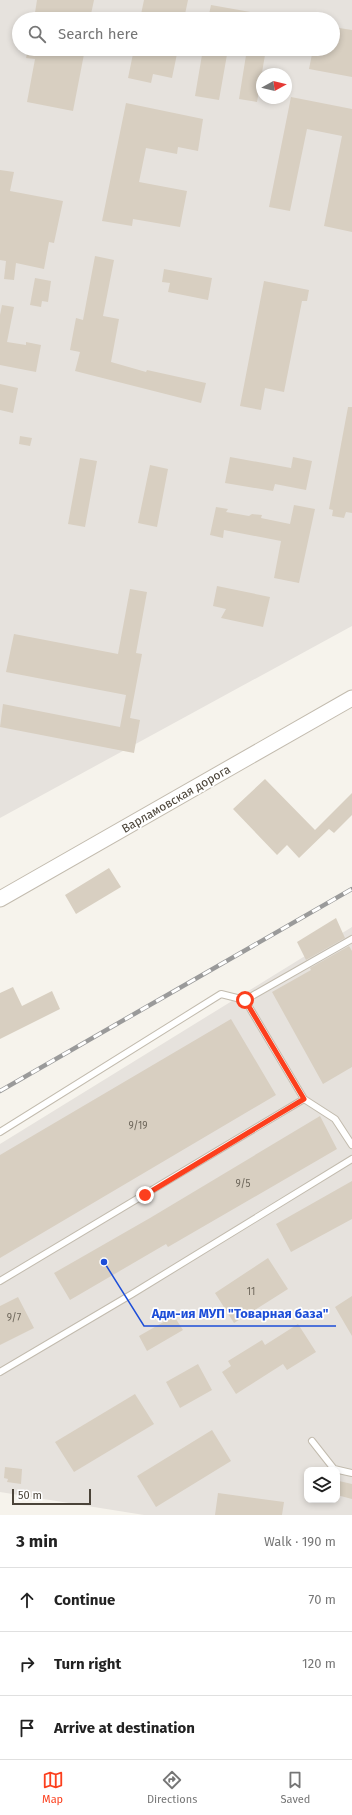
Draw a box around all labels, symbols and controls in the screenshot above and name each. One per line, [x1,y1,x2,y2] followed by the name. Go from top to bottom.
[12,12,340,56] search box
[26,23,48,45] icon: search
[58,25,138,43] text: Search here
[256,68,292,104] north arrow
[119,762,233,836] street label: Варламовская дорога
[236,991,254,1009] route start
[128,1120,148,1132] house number: 9/19
[236,1178,250,1190] house number: 9/5
[136,1186,154,1204] route end
[247,1286,255,1298] house number: 11
[144,1301,336,1326] callout: Адм-ия МУП "Товарная база"
[151,1306,329,1321] text: Адм-ия МУП "Товарная база"
[7,1312,22,1324] house number: 9/7
[304,1467,340,1503] map controls
[304,1467,340,1503] button: layers
[12,1487,91,1506] scale bar
[18,1489,42,1502] text: 50 m
[16,1531,58,1552] text: 3 min
[264,1534,336,1549] text: Walk · 190 m
[16,1589,38,1611] icon: ahead
[54,1591,115,1609] text: Continue
[309,1592,336,1607] text: 70 m
[16,1653,38,1675] icon: right
[54,1655,121,1673] text: Turn right
[302,1656,336,1671] text: 120 m
[16,1717,38,1739] icon: arrive
[54,1719,195,1737] text: Arrive at destination
[42,1769,64,1806] tab: Map
[147,1769,197,1806] tab: Directions
[281,1769,310,1806] tab: Saved

